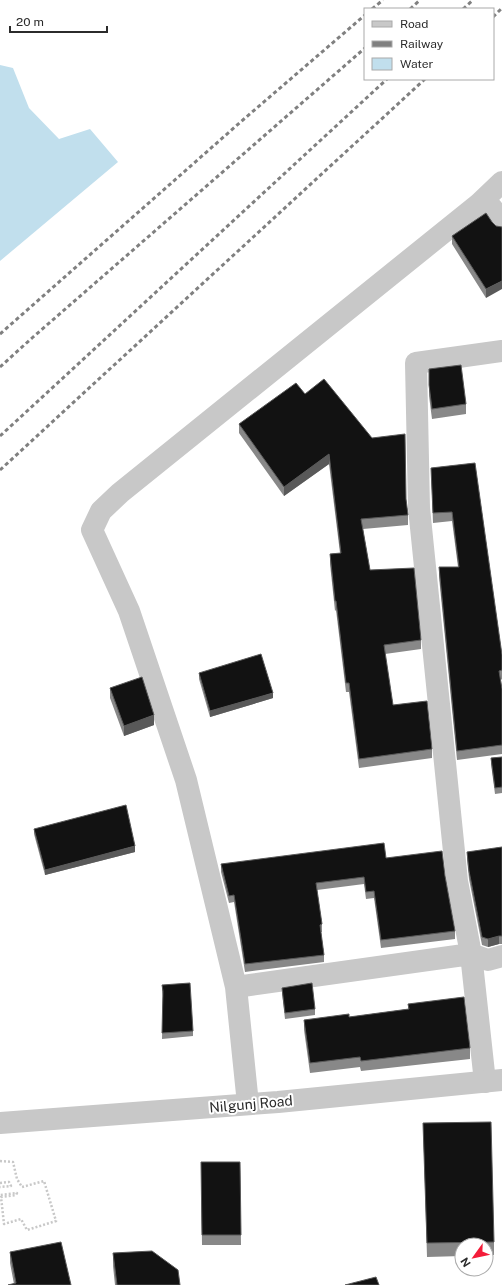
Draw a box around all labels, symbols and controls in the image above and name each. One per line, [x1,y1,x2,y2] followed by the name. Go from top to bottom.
[10,8,107,34] scale bar
[364,8,494,80] legend
[16,15,44,29] text: 20 m
[400,17,428,31] text: Road
[400,37,444,51] text: Railway
[400,57,434,71] text: Water
[209,1092,293,1116] street label: Nilgunj Road
[454,1237,494,1277] north arrow
[458,1256,473,1269] text: N

